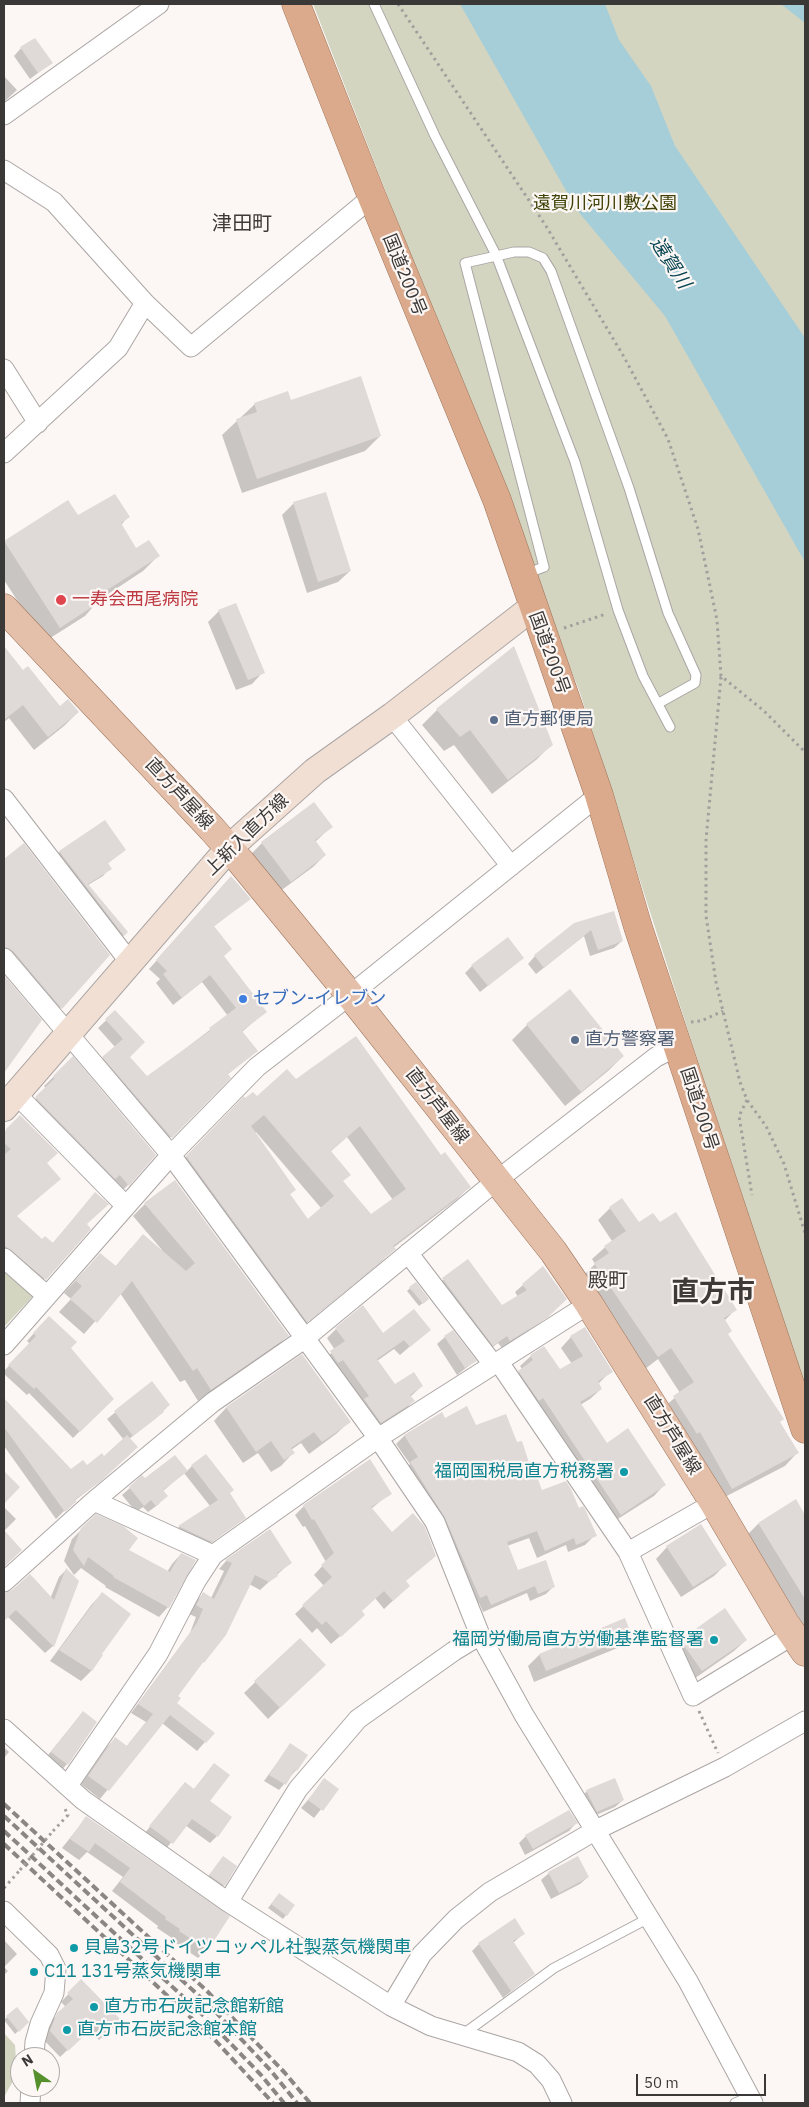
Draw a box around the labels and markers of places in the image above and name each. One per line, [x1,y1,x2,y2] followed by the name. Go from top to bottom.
[72,589,198,611] place label: 一寿会西尾病院
[54,593,68,607] marker: 一寿会西尾病院
[504,709,594,731] place label: 直方郵便局
[488,714,500,726] marker: 直方郵便局
[253,988,386,1010] place label: セブン-イレブン
[237,993,249,1005] marker: セブン-イレブン
[585,1029,675,1051] place label: 直方警察署
[569,1034,581,1046] marker: 直方警察署
[434,1461,614,1483] place label: 福岡国税局直方税務署
[618,1466,630,1478] marker: 福岡国税局直方税務署
[452,1629,704,1651] place label: 福岡労働局直方労働基準監督署
[708,1634,720,1646] marker: 福岡労働局直方労働基準監督署
[84,1937,412,1959] place label: 貝島32号ドイツコッペル社製蒸気機関車
[68,1942,80,1954] marker: 貝島32号ドイツコッペル社製蒸気機関車
[44,1961,221,1983] place label: C11 131号蒸気機関車
[28,1966,40,1978] marker: C11 131号蒸気機関車
[104,1996,284,2018] place label: 直方市石炭記念館新館
[88,2001,100,2013] marker: 直方市石炭記念館新館
[77,2019,257,2041] place label: 直方市石炭記念館本館
[61,2024,73,2036] marker: 直方市石炭記念館本館

